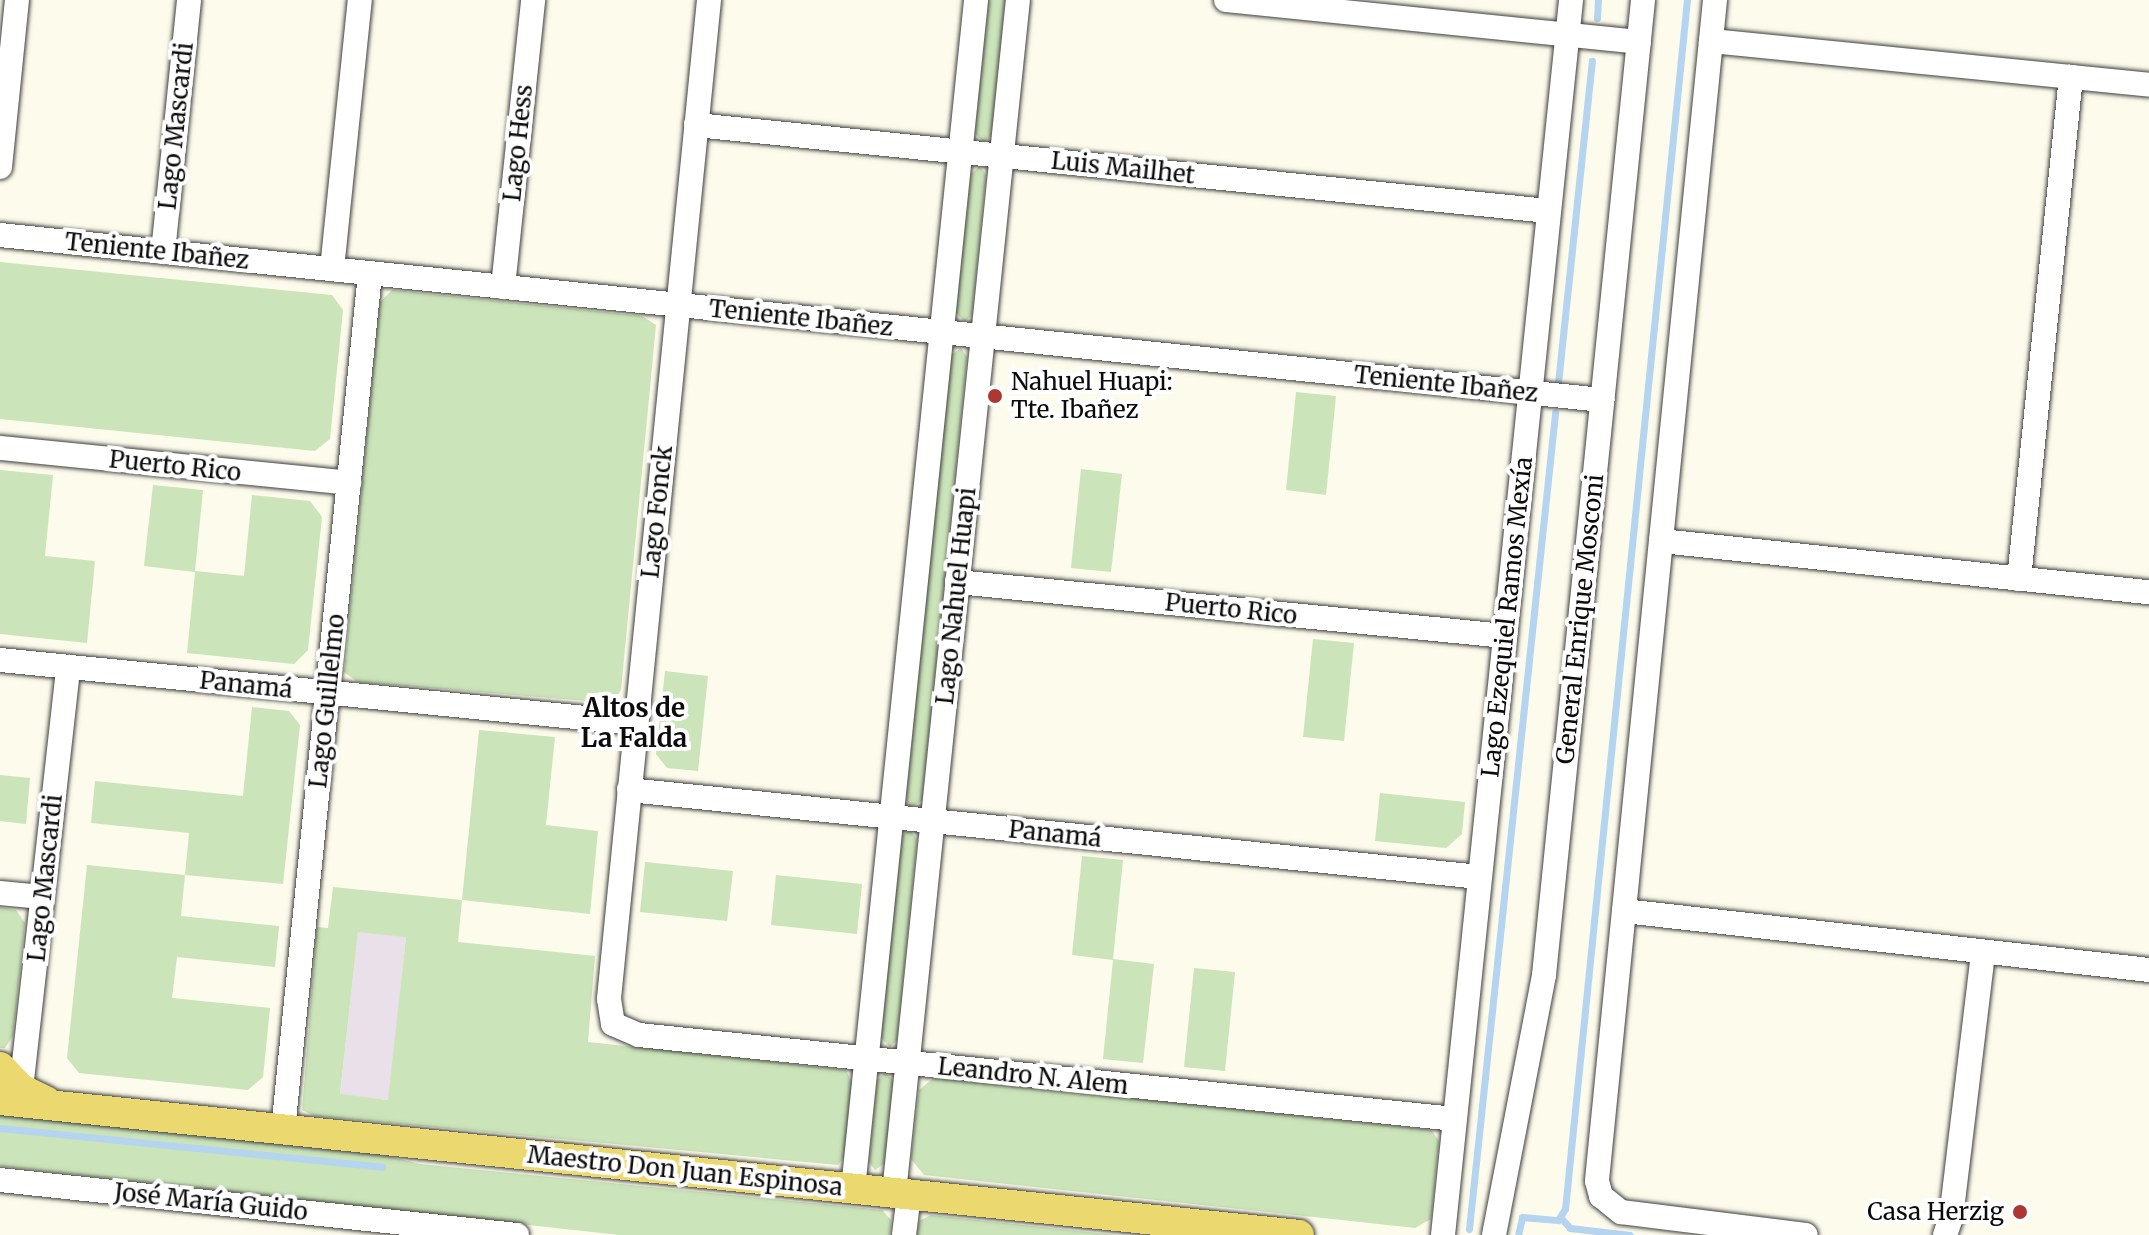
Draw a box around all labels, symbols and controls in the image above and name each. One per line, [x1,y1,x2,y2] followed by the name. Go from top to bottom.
[153,41,199,211] street label: Lago Mascardi
[498,83,538,203] street label: Lago Hess
[1050,146,1196,190] street label: Luis Mailhet
[63,227,251,275] street label: Teniente Ibañez
[707,294,895,342] street label: Teniente Ibañez
[1352,360,1540,408] street label: Teniente Ibañez
[1011,368,1173,424] place label: Nahuel Huapi: Tte. Ibañez
[986,387,1004,405] marker: Nahuel Huapi: Tte. Ibañez
[636,444,678,580] street label: Lago Fonck
[108,445,242,487] street label: Puerto Rico
[1476,455,1538,779] street label: Lago Ezequiel Ramos Mexía
[1550,473,1610,765] street label: General Enrique Mosconi
[930,486,982,706] street label: Lago Nahuel Huapi
[1164,588,1298,630] street label: Puerto Rico
[304,613,350,789] street label: Lago Guillelmo
[198,666,294,704] street label: Panamá
[581,692,687,754] district label: Altos de La Falda
[22,793,68,963] street label: Lago Mascardi
[1007,815,1103,853] street label: Panamá
[936,1052,1130,1100] street label: Leandro N. Alem
[526,1140,844,1202] street label: Maestro Don Juan Espinosa
[113,1178,309,1226] street label: José María Guido
[1867,1198,2004,1226] place label: Casa Herzig
[2011,1203,2029,1221] marker: Casa Herzig

